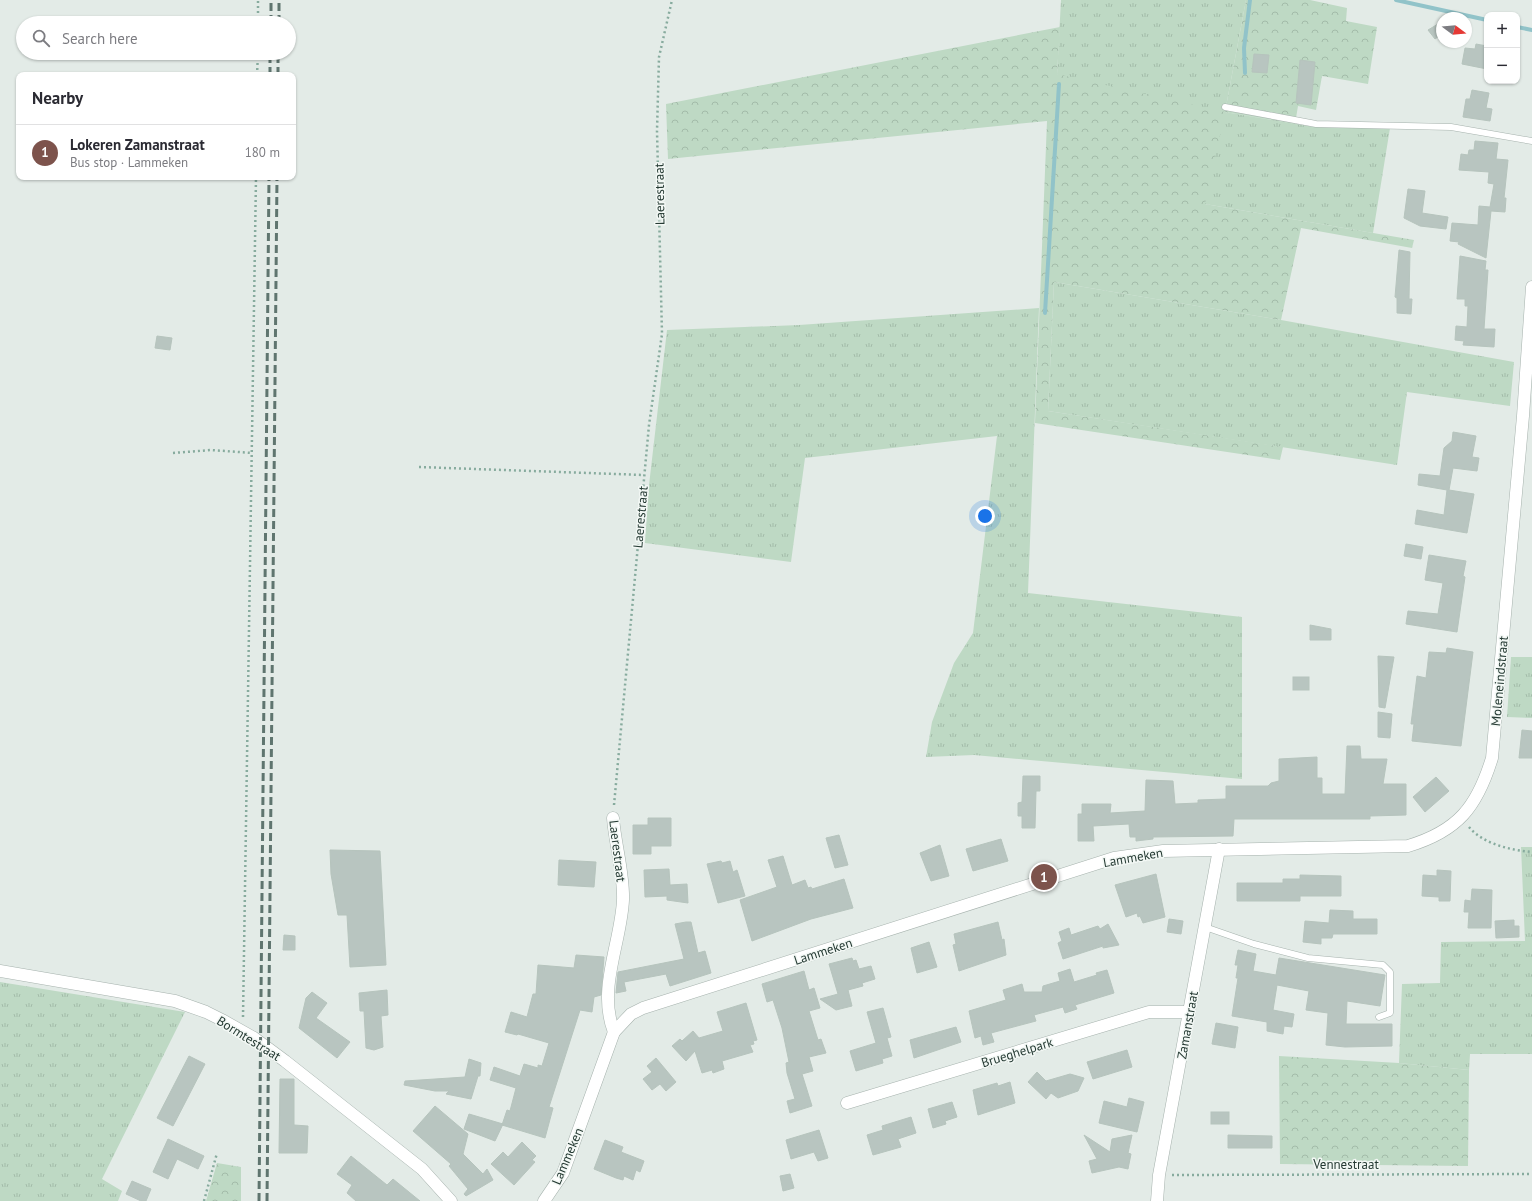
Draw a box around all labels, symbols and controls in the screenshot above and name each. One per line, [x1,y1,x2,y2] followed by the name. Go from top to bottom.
[1436,12,1472,48] north arrow
[1484,12,1520,84] map controls
[1484,12,1520,48] button: +
[16,16,296,60] search box
[30,27,52,49] icon: search
[62,29,138,48] text: Search here
[1484,48,1520,84] button: −
[32,87,83,109] text: Nearby
[70,135,205,154] text: Lokeren Zamanstraat
[41,144,49,161] text: 1
[245,144,280,161] text: 180 m
[70,154,188,171] text: Bus stop · Lammeken
[650,162,669,225] street label: Laerestraat
[629,485,652,549] street label: Laerestraat
[975,506,995,526] your location
[1487,635,1512,727] street label: Moleneindstraat
[605,819,630,884] street label: Laerestraat
[1102,844,1164,871] street label: Lammeken
[1031,862,1057,892] pin: 1
[792,934,855,969] street label: Lammeken
[1173,989,1202,1061] street label: Zamanstraat
[214,1012,284,1065] street label: Bormtestraat
[979,1033,1056,1071] street label: Brueghelpark
[548,1125,587,1187] street label: Lammeken
[1312,1156,1379,1173] street label: Vennestraat

